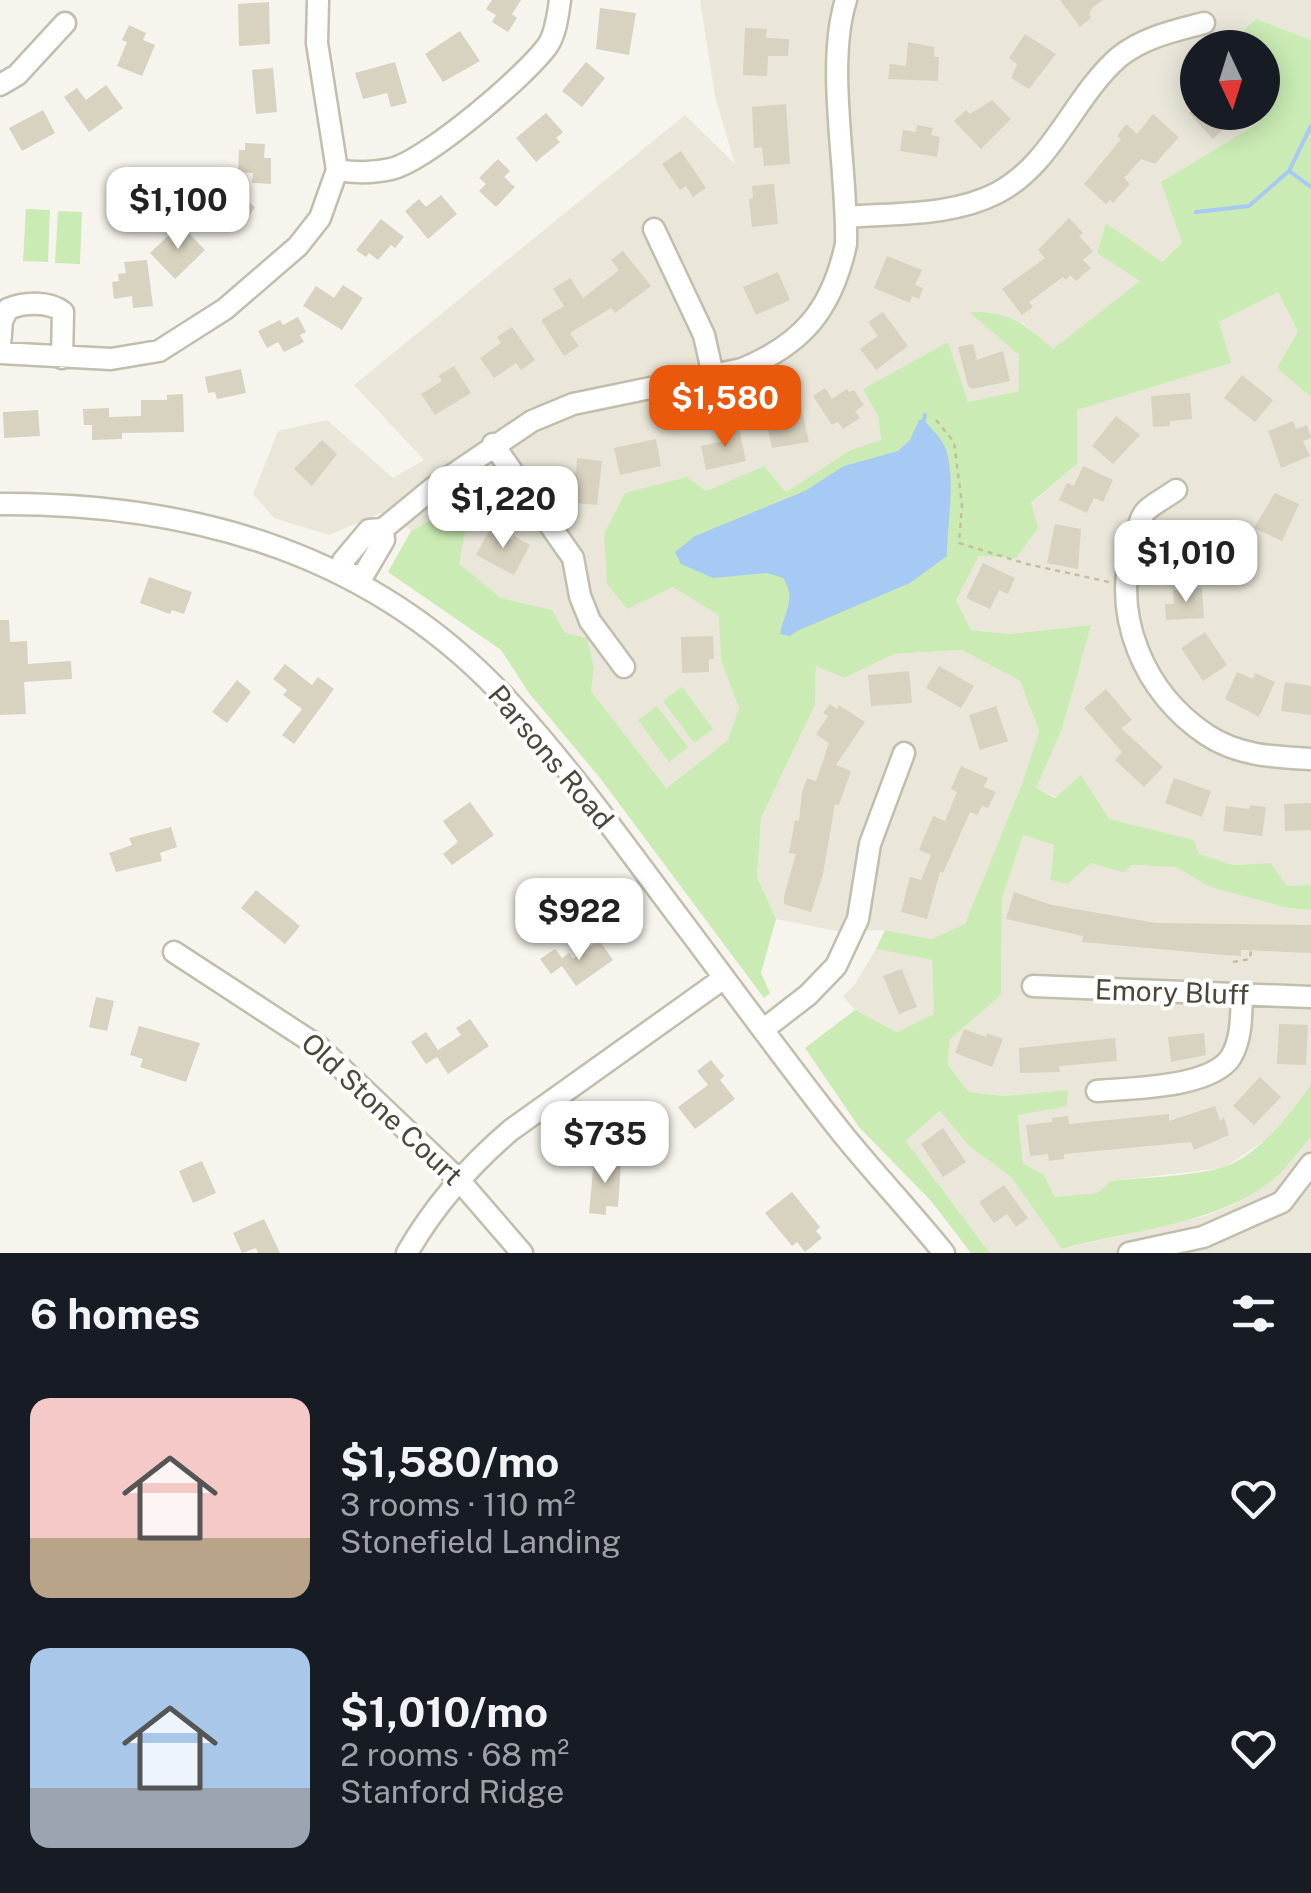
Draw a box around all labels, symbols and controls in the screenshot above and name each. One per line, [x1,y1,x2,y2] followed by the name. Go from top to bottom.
[1180,30,1280,130] north arrow
[1180,30,1280,130] map controls
[97,167,259,252] pin: $1,100
[128,181,228,218] text: $1,100
[644,365,806,450] pin: $1,580
[671,379,779,416] text: $1,580
[422,466,584,551] pin: $1,220
[450,480,556,517] text: $1,220
[1105,520,1267,605] pin: $1,010
[1136,534,1236,571] text: $1,010
[482,678,621,835] street label: Parsons Road
[520,878,638,963] pin: $922
[537,892,621,929] text: $922
[1094,972,1250,1011] street label: Emory Bluff
[295,1026,470,1192] street label: Old Stone Court
[546,1101,664,1186] pin: $735
[563,1115,647,1152] text: $735
[1226,1286,1281,1341] icon: filters
[30,1289,200,1338] text: 6 homes
[340,1437,559,1486] text: $1,580/mo
[110,1438,230,1558] icon: home
[1226,1471,1281,1526] icon: heart
[340,1486,576,1523] text: 3 rooms · 110 m²
[340,1523,621,1560] text: Stonefield Landing
[340,1687,548,1736] text: $1,010/mo
[110,1688,230,1808] icon: home
[1226,1721,1281,1776] icon: heart
[340,1736,569,1773] text: 2 rooms · 68 m²
[340,1773,564,1810] text: Stanford Ridge

